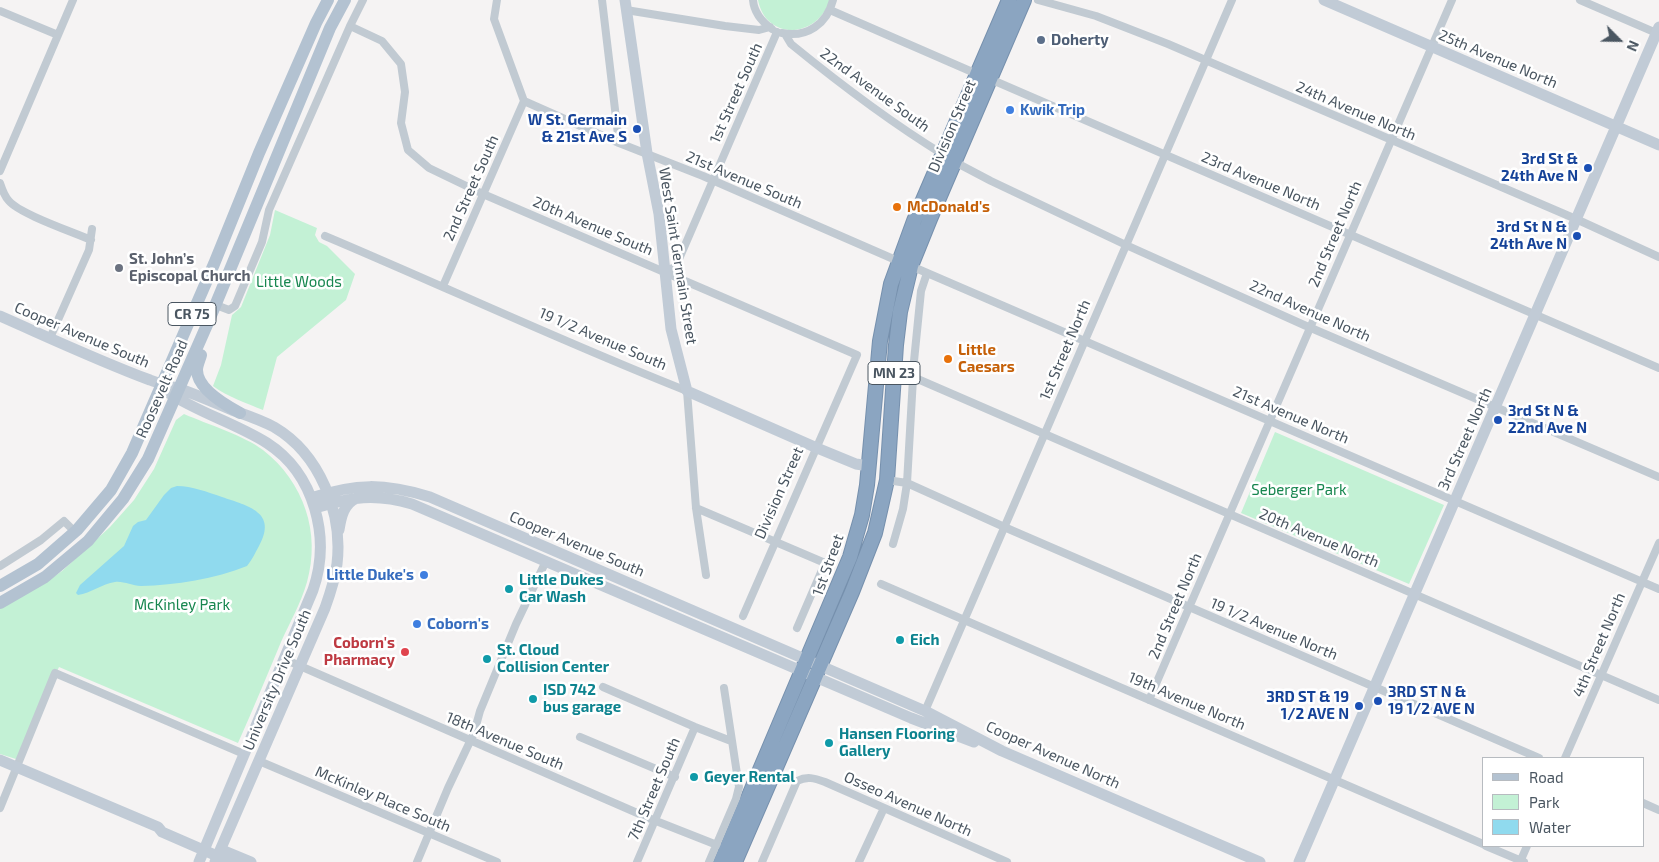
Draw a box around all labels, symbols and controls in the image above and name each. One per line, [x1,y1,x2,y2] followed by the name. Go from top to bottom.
[1594,15,1644,65] north arrow
[1436,26,1560,92] street label: 25th Avenue North
[1051,31,1109,49] place label: Doherty
[1035,34,1047,46] marker: Doherty
[1623,38,1643,54] text: N
[706,40,766,146] street label: 1st Street South
[817,44,933,136] street label: 22nd Avenue South
[924,77,980,175] street label: Division Street
[1293,78,1419,144] street label: 24th Avenue North
[1020,101,1085,119] place label: Kwik Trip
[1004,104,1016,116] marker: Kwik Trip
[528,111,627,146] place label: W St. Germain & 21st Ave S
[631,123,643,135] marker: W St. Germain & 21st Ave S
[440,132,502,244] street label: 2nd Street South
[683,147,805,213] street label: 21st Avenue South
[1199,148,1323,214] street label: 23rd Avenue North
[1501,150,1578,185] place label: 3rd St & 24th Ave N
[1582,162,1594,174] marker: 3rd St & 24th Ave N
[655,166,701,346] street label: West Saint Germain Street
[1305,178,1365,290] street label: 2nd Street North
[530,193,656,259] street label: 20th Avenue South
[907,198,990,216] place label: McDonald's
[891,201,903,213] marker: McDonald's
[1490,218,1567,253] place label: 3rd St N & 24th Ave N
[1571,230,1583,242] marker: 3rd St N & 24th Ave N
[129,250,251,285] place label: St. John’s Episcopal Church
[113,262,125,274] marker: St. John’s Episcopal Church
[256,273,342,291] park label: Little Woods
[1247,276,1373,346] street label: 22nd Avenue North
[1036,297,1094,403] street label: 1st Street North
[12,298,152,372] street label: Cooper Avenue South
[168,302,216,326] road number: CR 75
[536,304,670,374] street label: 19 1/2 Avenue South
[132,337,192,441] street label: Roosevelt Road
[958,341,1015,376] place label: Little Caesars
[942,353,954,365] marker: Little Caesars
[868,362,920,384] road number: MN 23
[1230,382,1352,448] street label: 21st Avenue North
[1434,385,1496,493] street label: 3rd Street North
[1508,402,1587,437] place label: 3rd St N & 22nd Ave N
[1492,414,1504,426] marker: 3rd St N & 22nd Ave N
[751,444,807,542] street label: Division Street
[1251,481,1347,499] park label: Seberger Park
[1256,505,1382,571] street label: 20th Avenue North
[507,507,647,581] street label: Cooper Avenue South
[809,532,847,598] street label: 1st Street
[1145,550,1205,662] street label: 2nd Street North
[326,566,414,584] place label: Little Duke's
[418,569,430,581] marker: Little Duke's
[519,571,604,606] place label: Little Dukes Car Wash
[503,583,515,595] marker: Little Dukes Car Wash
[1569,590,1629,700] street label: 4th Street North
[1208,594,1340,664] street label: 19 1/2 Avenue North
[134,596,230,614] park label: McKinley Park
[239,607,315,753] street label: University Drive South
[427,615,489,633] place label: Coborn's
[411,618,423,630] marker: Coborn's
[910,631,939,649] place label: Eich
[324,634,395,669] place label: Coborn's Pharmacy
[894,634,906,646] marker: Eich
[497,641,609,676] place label: St. Cloud Collision Center
[399,646,411,658] marker: Coborn's Pharmacy
[481,653,493,665] marker: St. Cloud Collision Center
[1126,668,1248,734] street label: 19th Avenue North
[543,681,621,716] place label: ISD 742 bus garage
[1388,683,1475,718] place label: 3RD ST N & 19 1/2 AVE N
[1266,688,1349,723] place label: 3RD ST & 19 1/2 AVE N
[527,693,539,705] marker: ISD 742 bus garage
[1372,695,1384,707] marker: 3RD ST N & 19 1/2 AVE N
[1353,700,1365,712] marker: 3RD ST & 19 1/2 AVE N
[443,708,567,774] street label: 18th Avenue South
[983,717,1123,793] street label: Cooper Avenue North
[839,725,955,760] place label: Hansen Flooring Gallery
[624,735,684,843] street label: 7th Street South
[823,737,835,749] marker: Hansen Flooring Gallery
[1482,757,1644,847] legend
[312,762,454,836] street label: McKinley Place South
[704,768,795,786] place label: Geyer Rental
[841,768,975,840] street label: Osseo Avenue North
[1529,768,1564,786] text: Road
[688,771,700,783] marker: Geyer Rental
[1529,793,1560,811] text: Park
[1529,818,1571,836] text: Water

